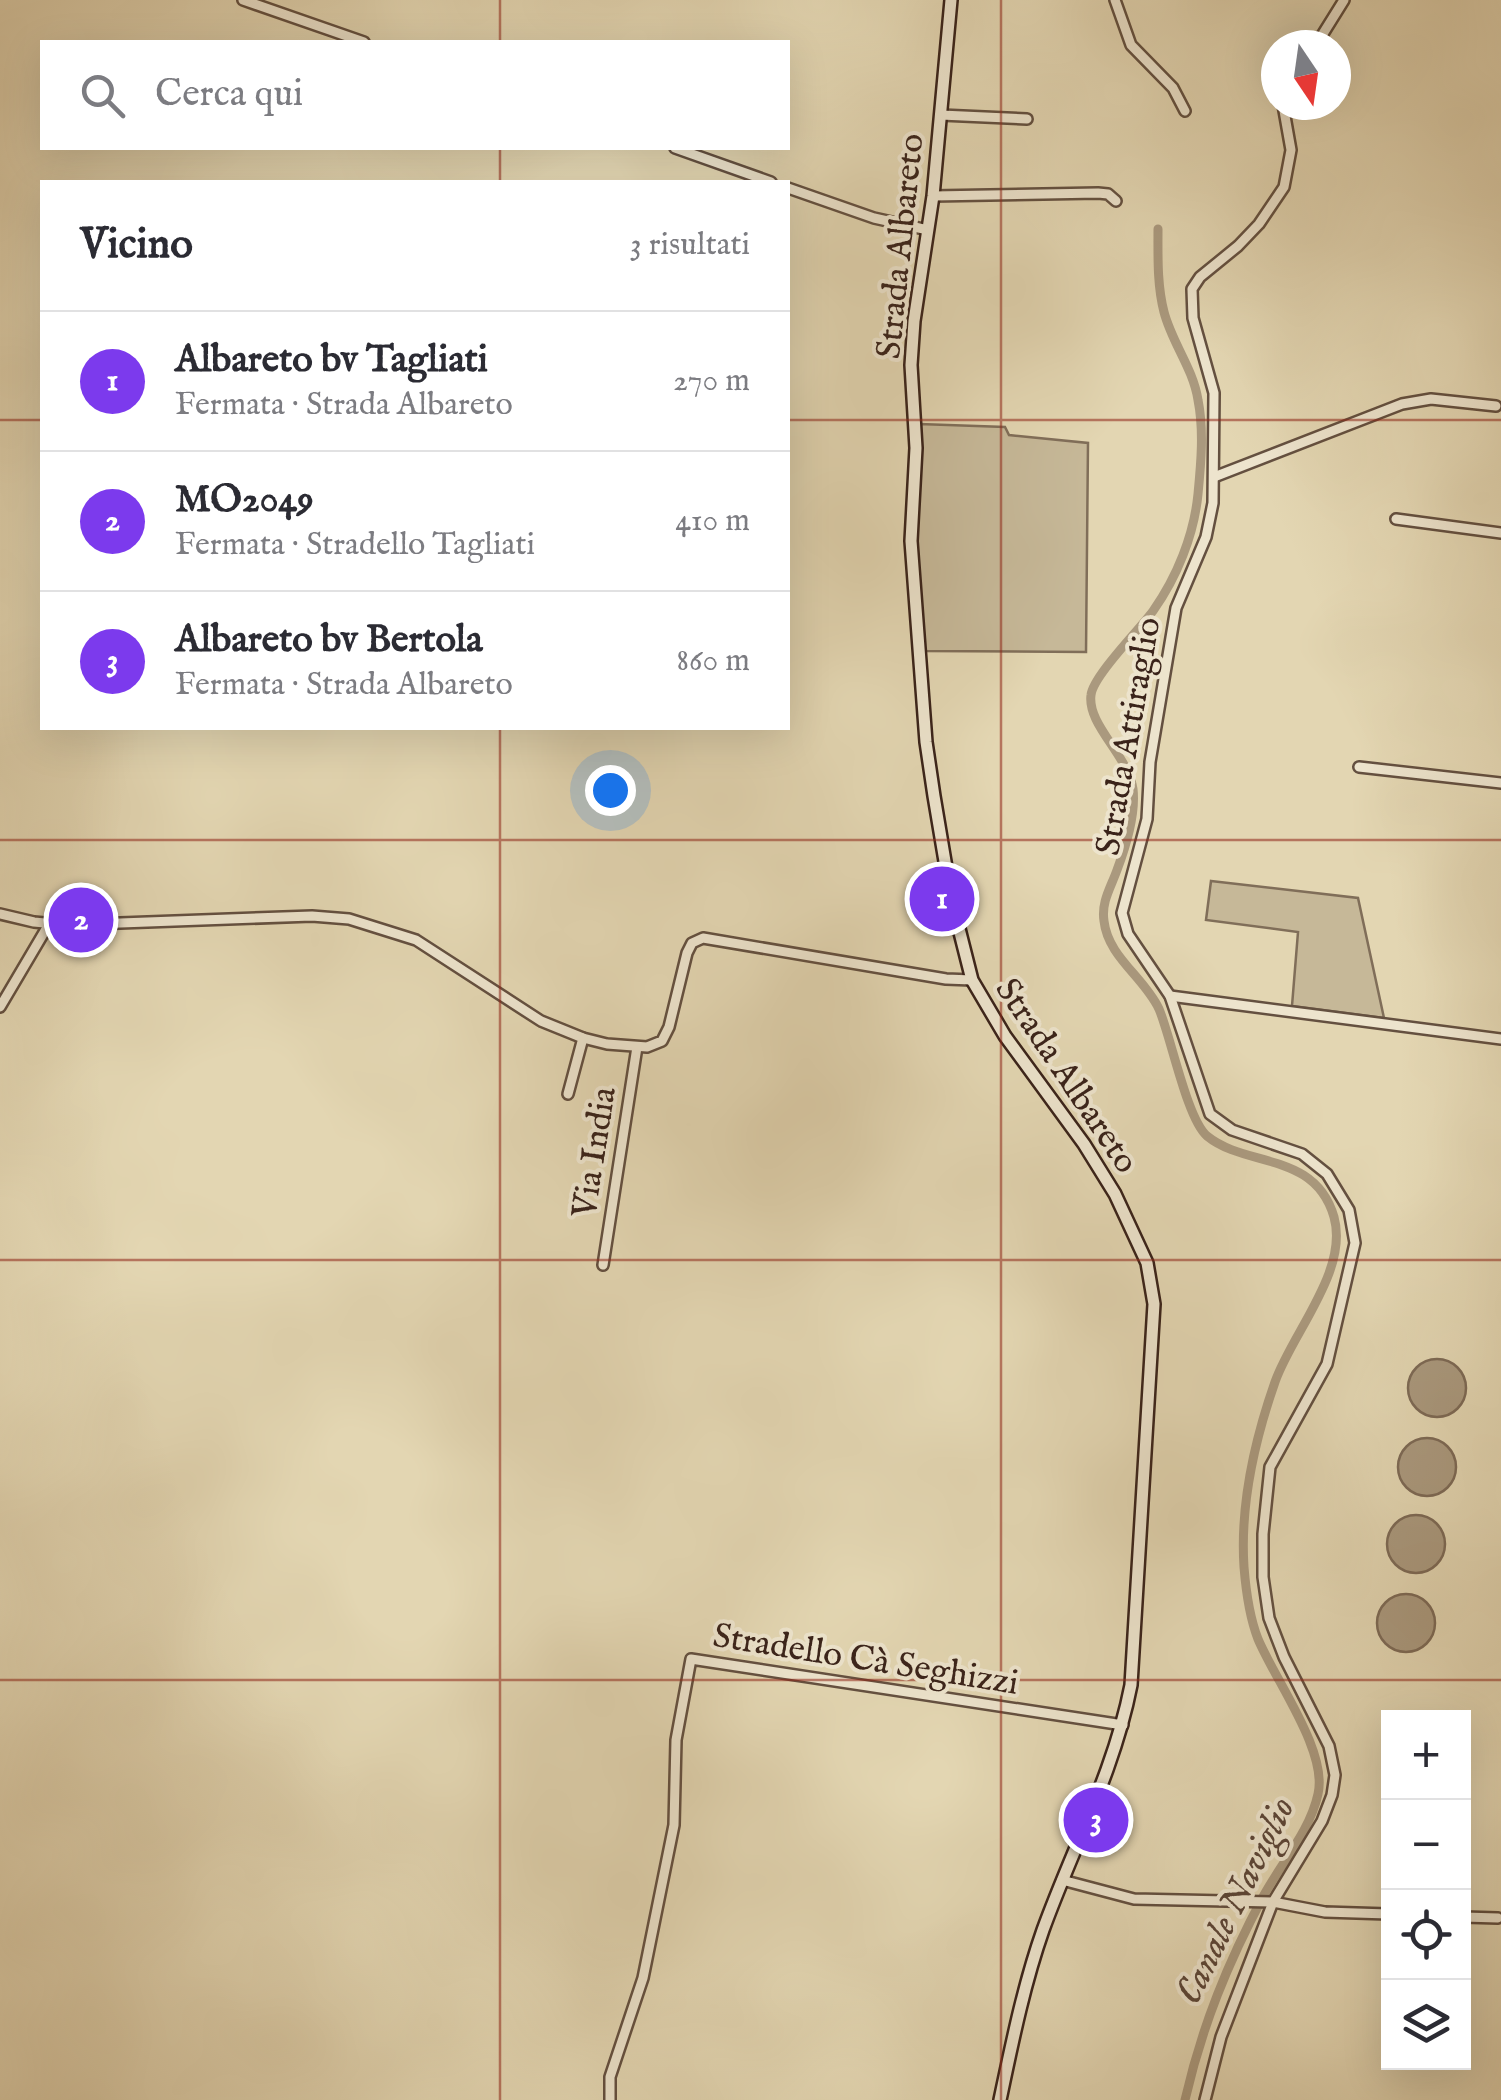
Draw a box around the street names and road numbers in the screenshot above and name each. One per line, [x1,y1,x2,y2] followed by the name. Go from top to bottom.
[867,131,936,361] street label: Strada Albareto
[1086,614,1173,859] street label: Strada Attiraglio
[984,970,1148,1183] street label: Strada Albareto
[563,1083,628,1222] street label: Via India
[710,1614,1022,1707] street label: Stradello Cà Seghizzi

